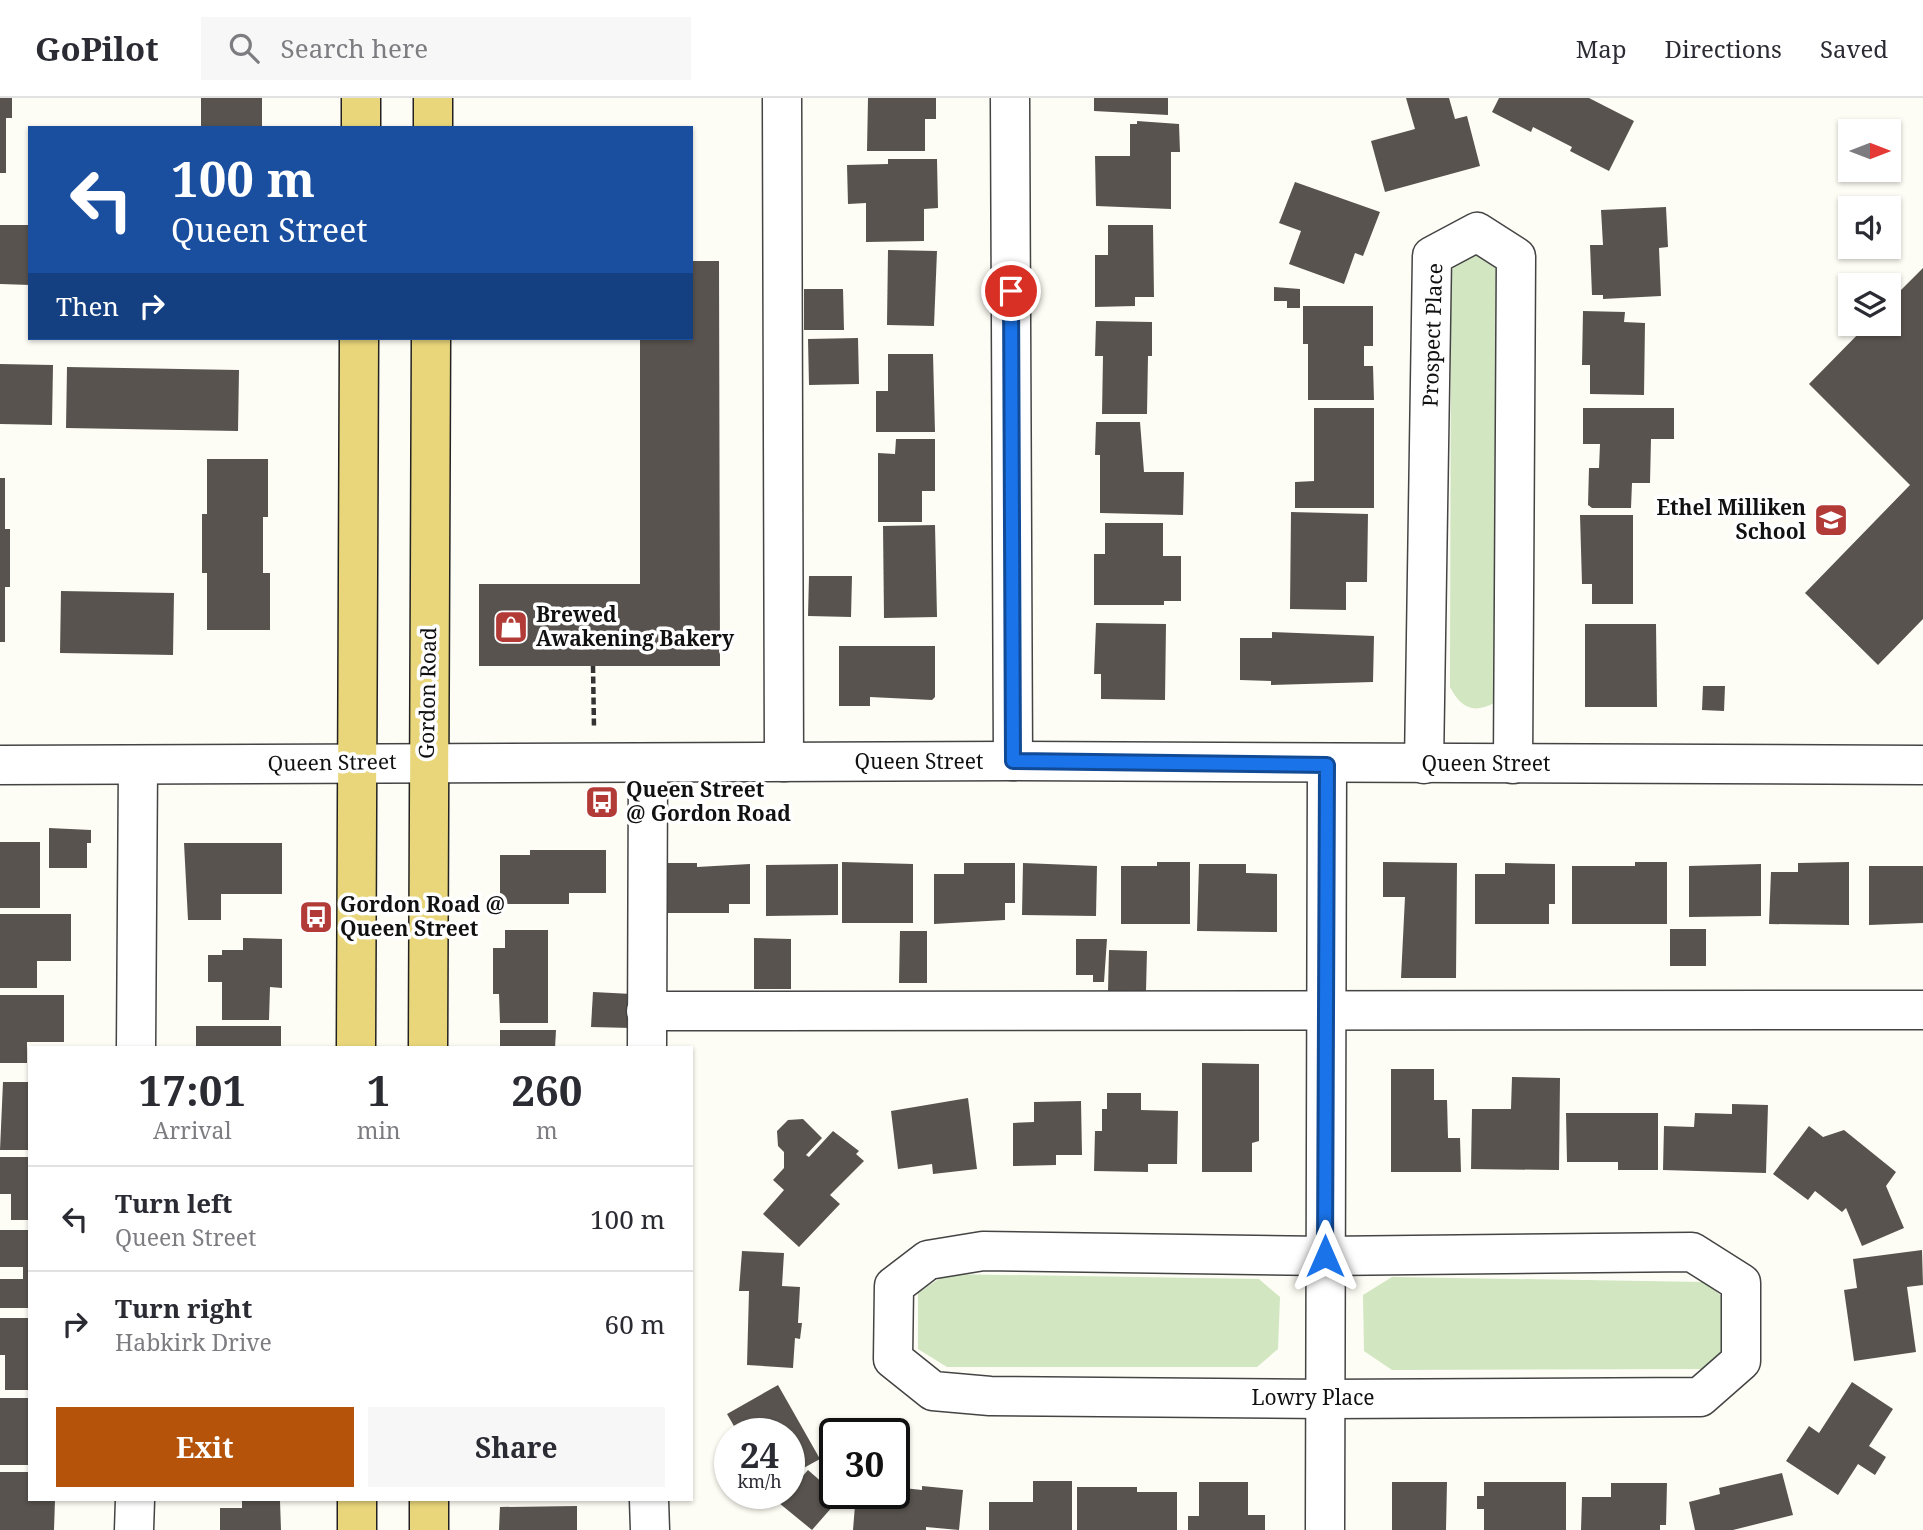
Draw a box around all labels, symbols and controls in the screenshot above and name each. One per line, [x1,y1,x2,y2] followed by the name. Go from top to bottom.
[201,17,691,80] search box
[35,26,159,71] text: GoPilot
[225,29,263,67] icon: search
[281,30,428,66] text: Search here
[1576,32,1627,65] text: Map
[1665,32,1782,65] text: Directions
[1820,32,1888,65] text: Saved
[1838,119,1900,182] north arrow
[1838,119,1901,336] map controls
[171,145,315,211] text: 100 m
[56,154,147,245] icon: left
[1838,196,1901,259] button: sound
[171,208,368,251] text: Queen Street
[981,261,1041,321] pin
[1415,262,1449,407] street label: Prospect Place
[992,272,1030,310] icon: arrive
[1838,273,1901,336] button: layers
[133,287,171,325] icon: right
[56,288,119,324] text: Then
[1656,493,1807,545] place label: Ethel Milliken School
[1812,501,1850,539] school or university icon: Ethel Milliken School
[536,600,735,652] place label: Brewed Awakening Bakery
[492,608,530,646] shop icon: Brewed Awakening Bakery
[412,627,442,759] street label: Gordon Road
[267,747,397,777] street label: Queen Street
[855,747,983,775] street label: Queen Street
[1422,749,1550,777] street label: Queen Street
[626,775,791,827] place label: Queen Street @ Gordon Road
[583,783,621,821] bus stop icon: Queen Street @ Gordon Road
[340,890,505,942] place label: Gordon Road @ Queen Street
[297,898,335,936] bus stop icon: Gordon Road @ Queen Street
[139,1061,246,1118] text: 17:01
[367,1061,391,1118] text: 1
[511,1061,582,1118] text: 260
[153,1114,232,1146] text: Arrival
[357,1114,401,1146] text: min
[536,1114,558,1146] text: m
[115,1185,232,1221] text: Turn left
[56,1200,94,1238] icon: left
[590,1201,665,1237] text: 100 m
[1288,1219,1362,1293] position arrow
[115,1221,256,1253] text: Queen Street
[115,1290,252,1326] text: Turn right
[56,1305,94,1343] icon: right
[605,1306,665,1342] text: 60 m
[115,1326,272,1358] text: Habkirk Drive
[1251,1383,1375,1411] street label: Lowry Place
[56,1407,354,1487] button: Exit
[368,1407,665,1487] button: Share
[819,1418,910,1509] speed limit sign: 30
[740,1431,779,1478] text: 24
[737,1469,782,1493] text: km/h

